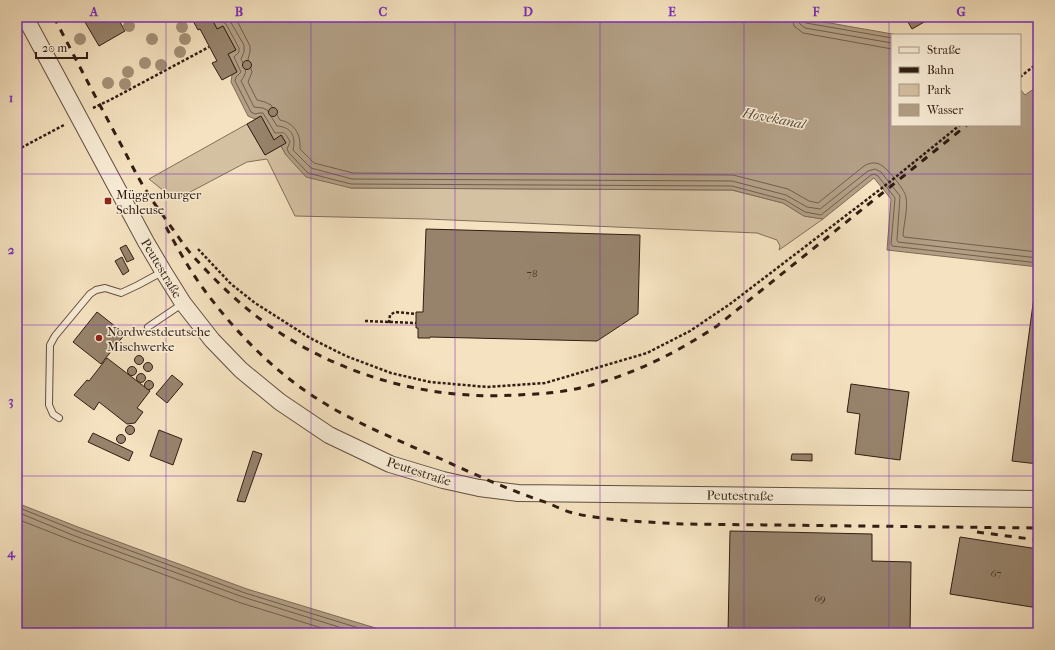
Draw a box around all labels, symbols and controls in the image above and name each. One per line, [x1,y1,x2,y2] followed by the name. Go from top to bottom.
[89,4,99,19] text: A
[235,4,244,19] text: B
[379,4,388,19] text: C
[523,4,533,19] text: D
[668,4,676,19] text: E
[812,4,820,19] text: F
[956,4,966,19] text: G
[36,34,87,60] scale bar
[891,34,1021,126] legend
[42,41,67,55] text: 20 m
[927,43,961,57] text: Straße
[927,63,954,77] text: Bahn
[927,83,952,97] text: Park
[9,90,14,105] text: 1
[926,103,964,117] text: Wasser
[740,104,808,133] water label: Hovekanal
[116,187,202,217] place label: Müggenburger Schleuse
[103,196,113,206] marker: Müggenburger Schleuse
[138,236,186,301] street label: Peutestraße
[8,242,15,257] text: 2
[527,267,537,280] house number: 78
[107,324,211,354] place label: Nordwestdeutsche Mischwerke
[94,333,104,343] marker: Nordwestdeutsche Mischwerke
[8,393,14,409] text: 3
[385,454,453,489] street label: Peutestraße
[706,487,774,504] street label: Peutestraße
[6,545,16,561] text: 4
[990,567,1002,580] house number: 67
[814,592,826,605] house number: 69

